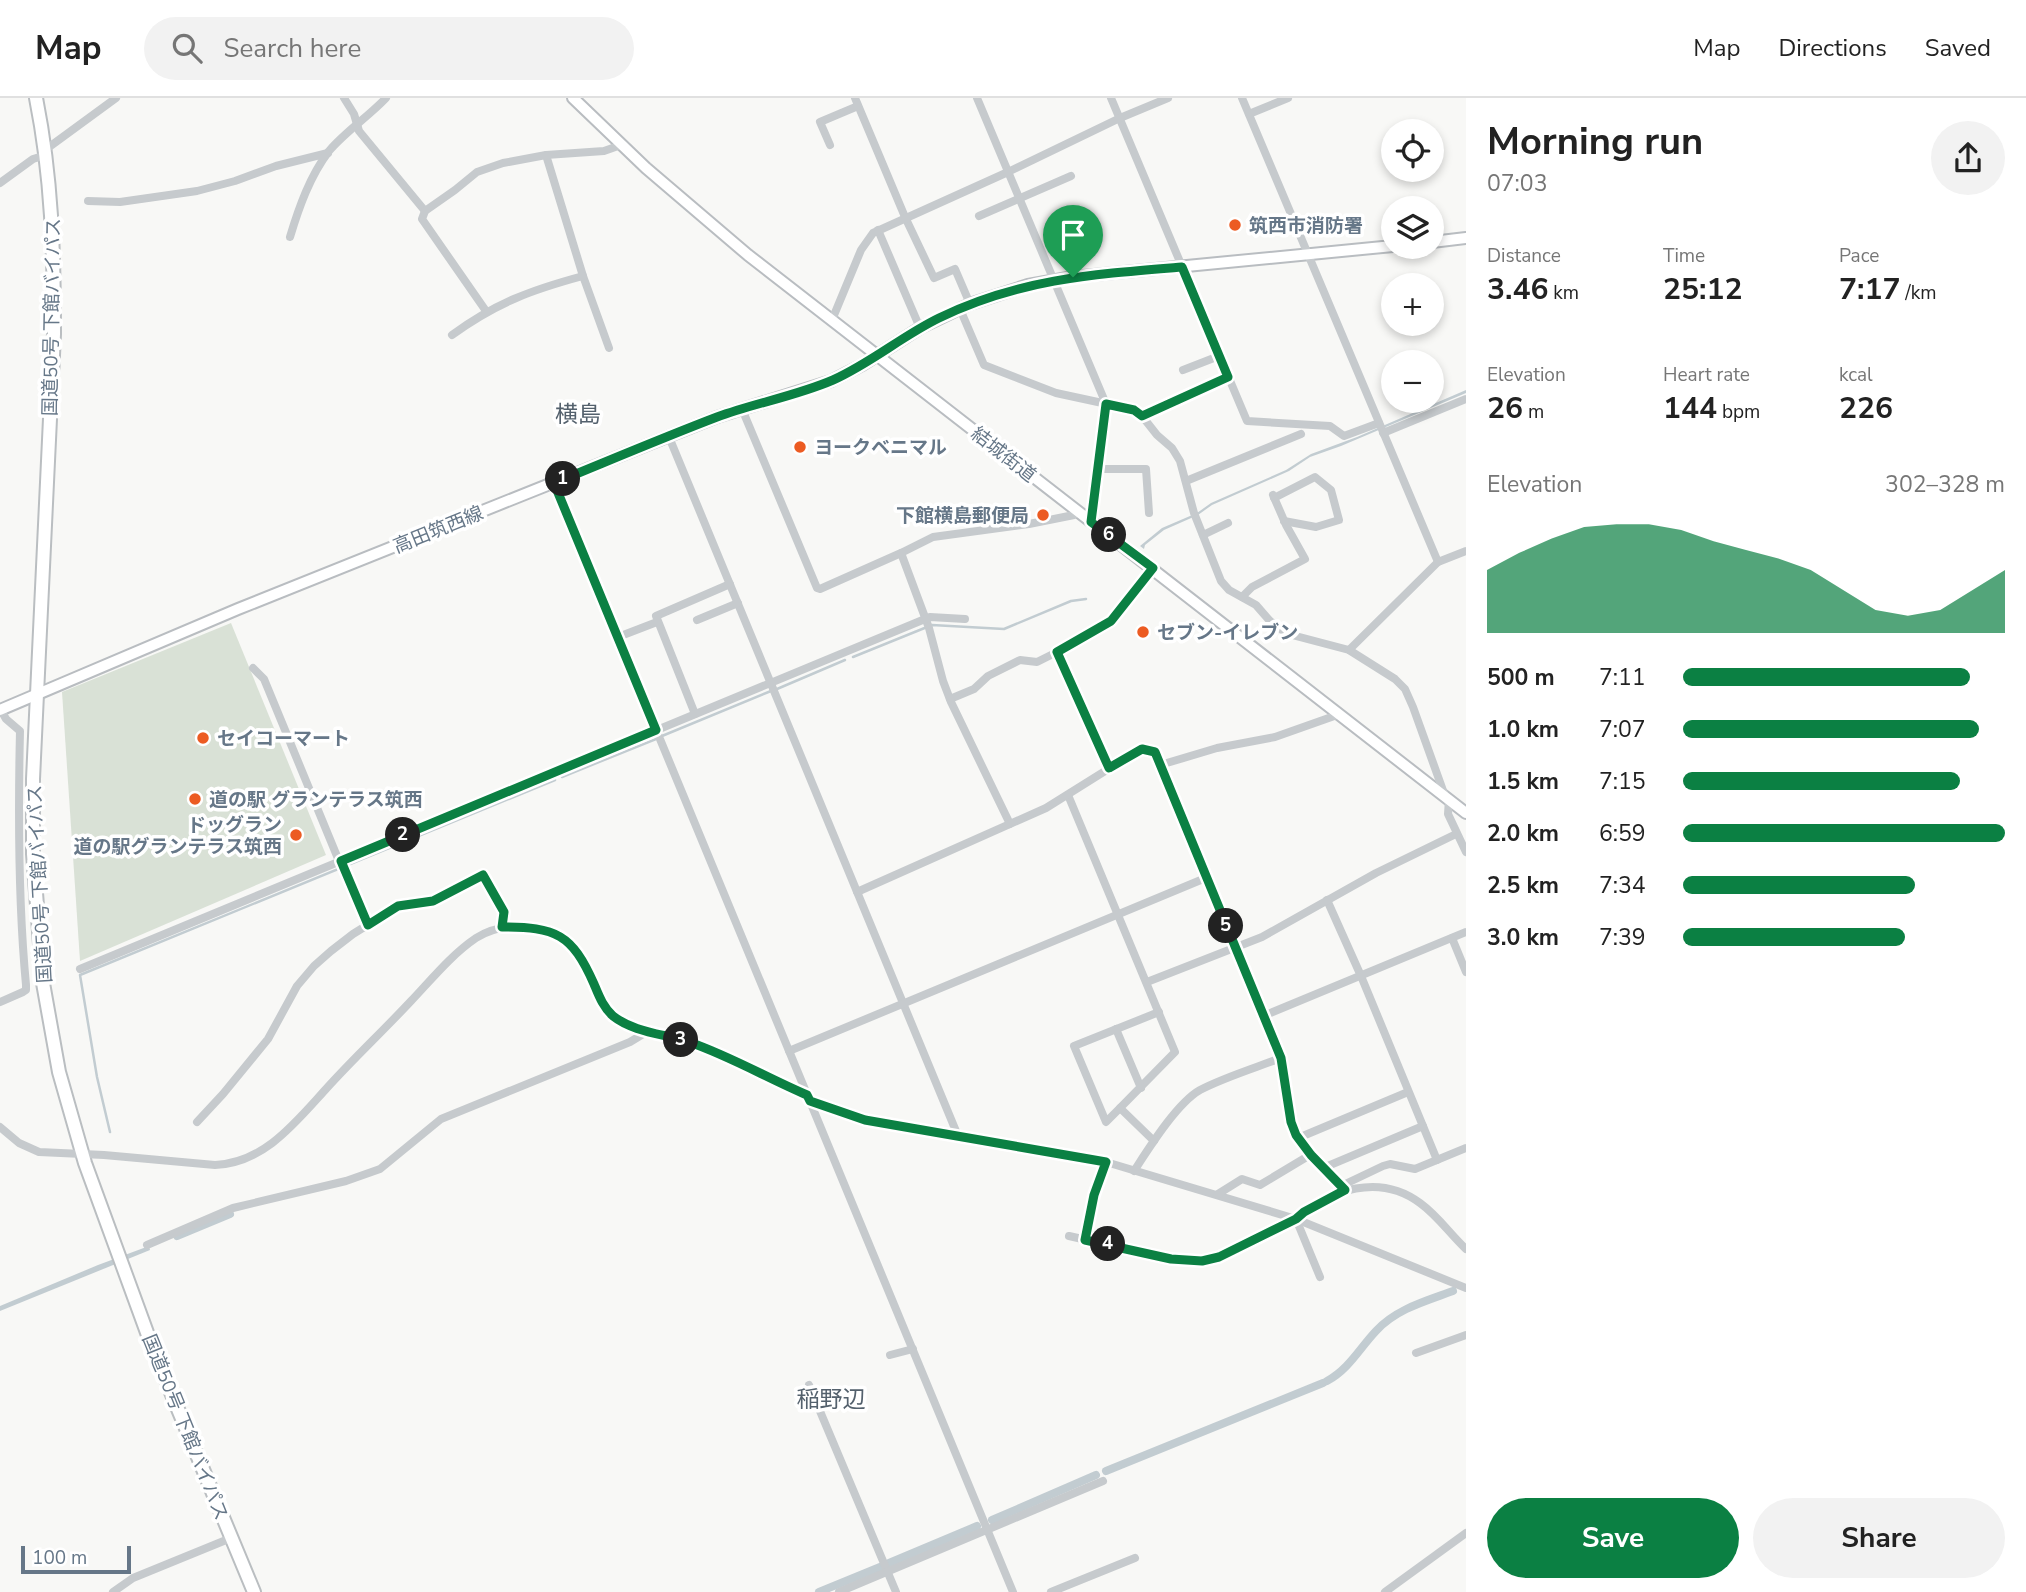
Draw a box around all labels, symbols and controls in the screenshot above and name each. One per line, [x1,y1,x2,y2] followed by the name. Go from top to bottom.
[144,17,634,80] search box
[35,26,102,71] text: Map
[168,29,206,67] icon: search
[224,31,361,66] text: Search here
[1693,32,1740,64] text: Map
[1778,32,1887,64] text: Directions
[1925,32,1991,64] text: Saved
[1487,116,1703,167] text: Morning run
[1381,119,1444,413] map controls
[1381,119,1444,182] button: locate
[1931,121,2005,195] button: share
[1487,168,1547,199] text: 07:03
[1381,196,1444,259] button: layers
[1043,205,1103,277] pin
[1249,213,1363,239] place label: 筑西市消防署
[1054,216,1092,254] icon: arrive
[1227,217,1243,233] marker: 筑西市消防署
[37,218,67,416] street label: 国道50号 下館バイパス
[1487,243,1561,269] text: Distance
[1663,243,1705,269] text: Time
[1839,243,1879,269] text: Pace
[1487,269,1548,310] text: 3.46
[1663,269,1742,310] text: 25:12
[1839,269,1900,310] text: 7:17
[1381,273,1444,336] button: +
[1548,280,1579,306] text: km
[1900,280,1936,306] text: /km
[1381,350,1444,413] button: −
[1487,362,1566,388] text: Elevation
[1663,362,1750,388] text: Heart rate
[1839,362,1873,388] text: kcal
[1487,388,1523,429] text: 26
[1663,388,1717,429] text: 144
[1839,388,1893,429] text: 226
[555,399,601,430] district label: 横島
[1523,399,1544,425] text: m
[1717,399,1760,425] text: bpm
[965,421,1041,488] street label: 結城街道
[814,435,947,461] place label: ヨークベニマル
[792,439,808,455] marker: ヨークベニマル
[546,462,580,496] pin: 1
[557,465,568,491] text: 1
[1487,469,1582,500] text: Elevation
[1885,469,2005,500] text: 302–328 m
[389,500,487,560] street label: 高田筑西線
[896,503,1029,529] place label: 下館横島郵便局
[1035,507,1051,523] marker: 下館横島郵便局
[1092,518,1126,552] pin: 6
[1103,521,1114,547] text: 6
[1157,620,1298,646] place label: セブン-イレブン
[1135,624,1151,640] marker: セブン-イレブン
[1487,662,1555,693] text: 500 m
[1599,662,1646,693] text: 7:11
[1487,714,1559,745] text: 1.0 km
[1599,714,1646,745] text: 7:07
[217,726,350,752] place label: セイコーマート
[195,730,211,746] marker: セイコーマート
[1487,766,1559,797] text: 1.5 km
[1599,766,1646,797] text: 7:15
[22,784,58,984] street label: 国道50号 下館バイパス
[209,787,423,813] place label: 道の駅 グランテラス筑西
[187,791,203,807] marker: 道の駅 グランテラス筑西
[73,812,282,860] place label: ドッグラン 道の駅グランテラス筑西
[386,818,420,852] pin: 2
[1487,818,1559,849] text: 2.0 km
[1599,818,1646,849] text: 6:59
[397,821,408,847] text: 2
[288,827,304,843] marker: ドッグラン 道の駅グランテラス筑西
[1487,870,1559,901] text: 2.5 km
[1599,870,1646,901] text: 7:34
[1208,908,1244,944] pin: 5
[1220,912,1231,938] text: 5
[1487,922,1559,953] text: 3.0 km
[1599,922,1646,953] text: 7:39
[664,1023,698,1058] pin: 3
[675,1026,686,1052] text: 3
[1090,1226,1126,1262] pin: 4
[1102,1230,1113,1256] text: 4
[136,1331,234,1524] street label: 国道50号 下館バイパス
[797,1384,866,1415] district label: 稲野辺
[1487,1498,1739,1578] button: Save
[1753,1498,2005,1578] button: Share
[21,1543,131,1575] scale bar
[32,1545,87,1571] text: 100 m

